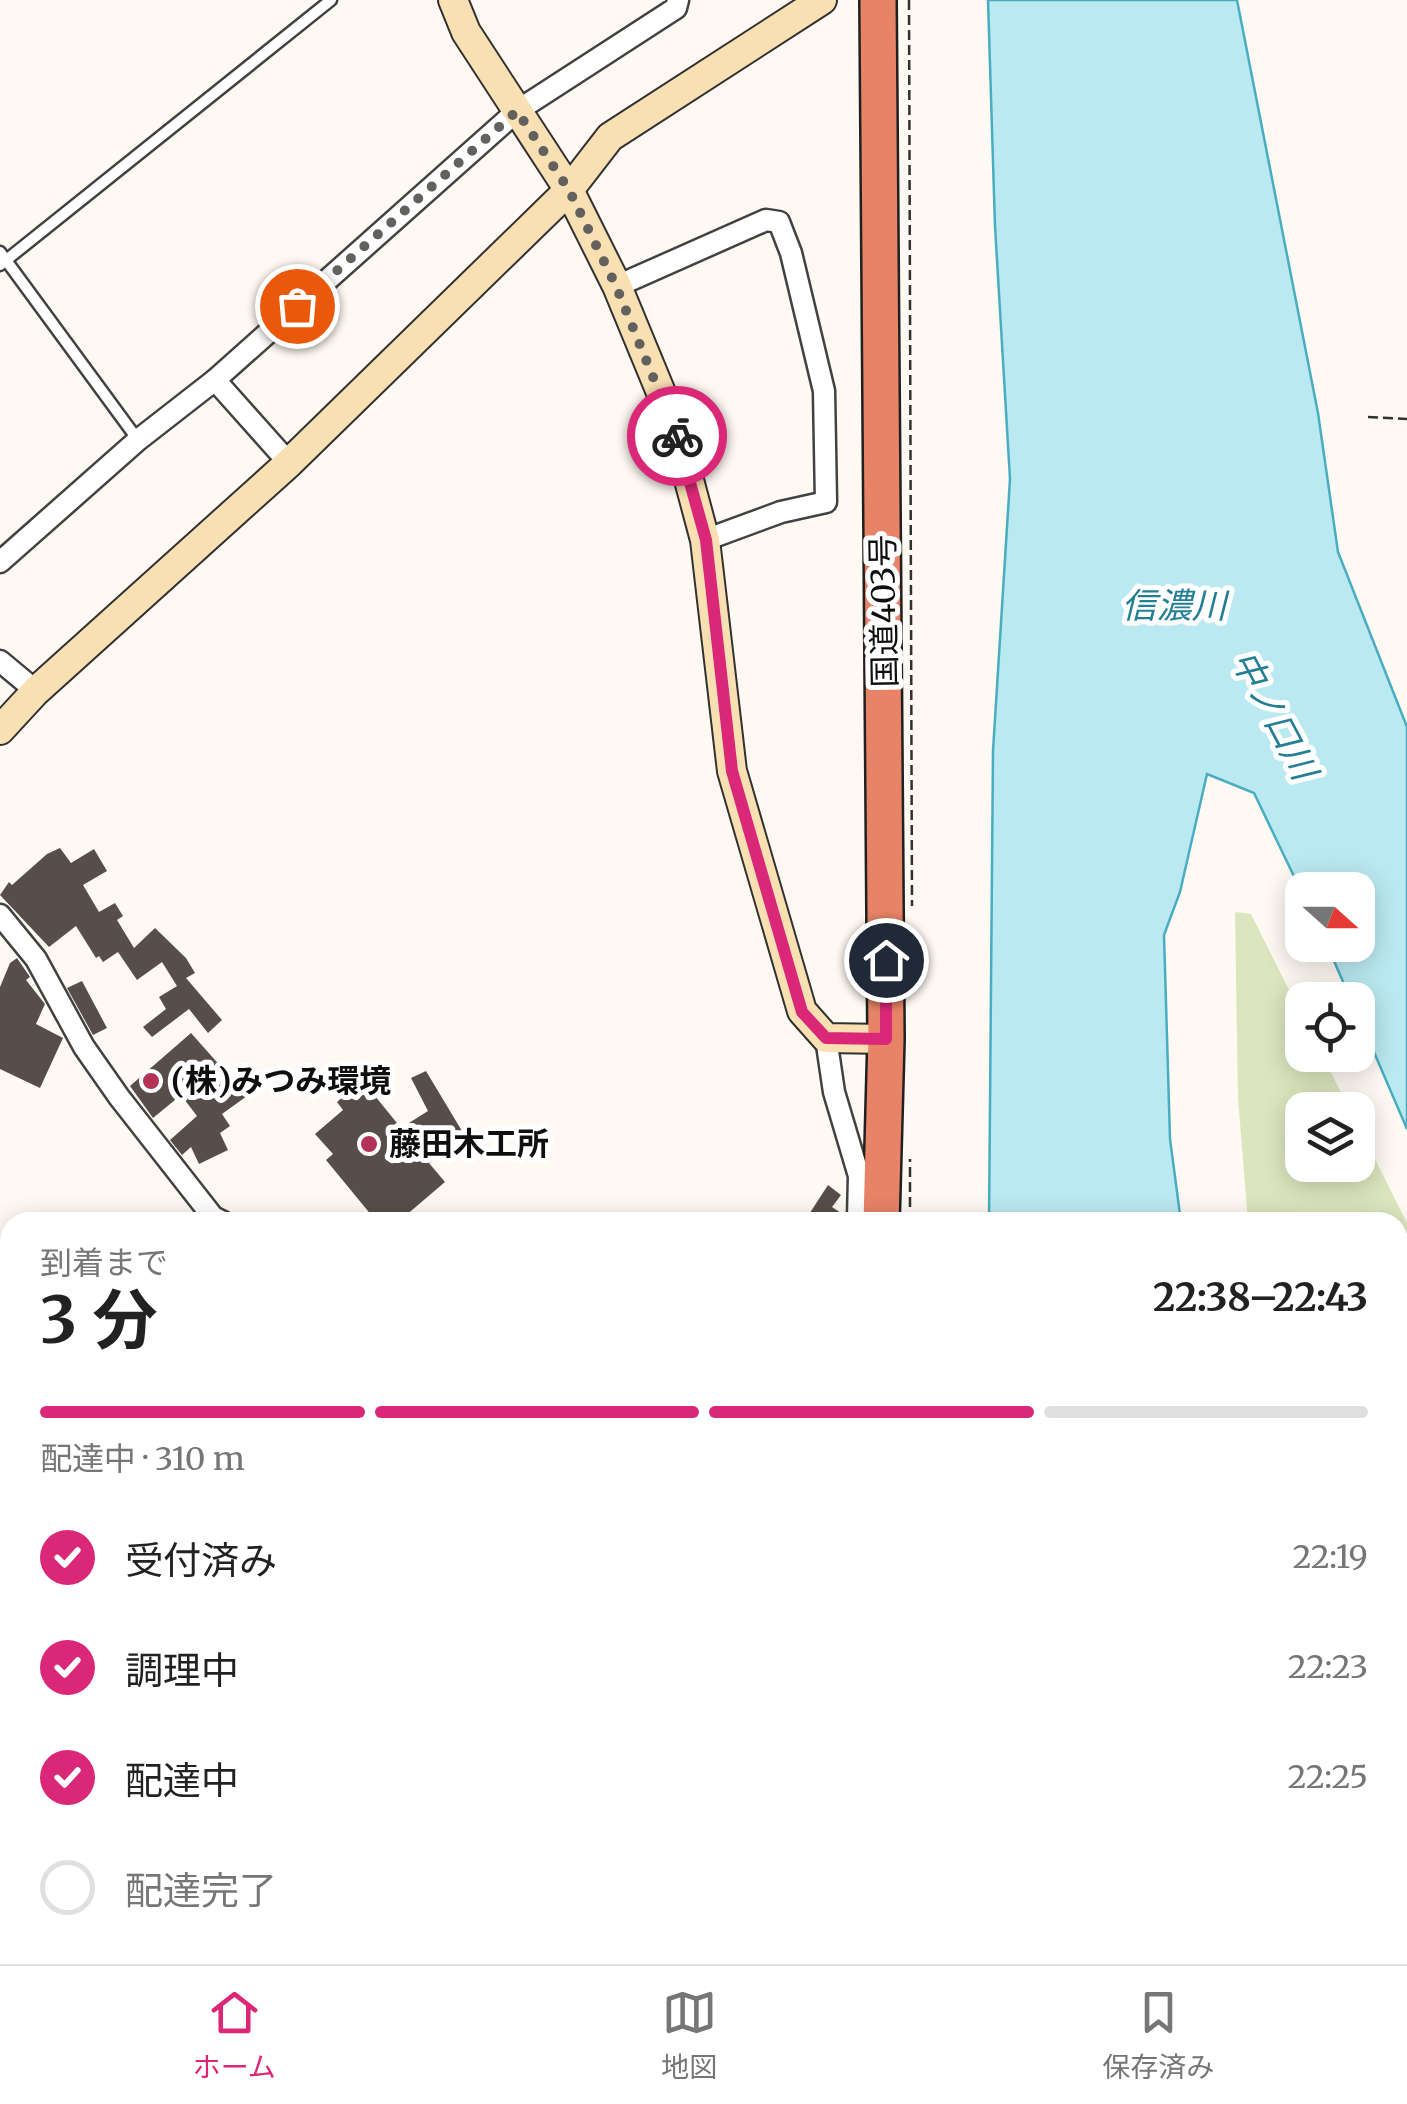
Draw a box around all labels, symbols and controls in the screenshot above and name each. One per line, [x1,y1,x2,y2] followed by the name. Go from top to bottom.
[255,264,340,349] pin
[270,279,325,334] icon: bag
[627,386,727,486] courier
[650,409,705,464] icon: bike
[863,534,905,688] street label: 国道403号
[1121,584,1230,628] water label: 信濃川
[1222,643,1328,791] water label: 中ノ口川
[1285,872,1375,962] north arrow
[1285,872,1375,1182] map controls
[844,918,929,1003] pin
[859,933,914,988] icon: home
[1285,982,1375,1072] button: locate
[171,1061,391,1101] place label: (株)みつみ環境
[140,1070,162,1092] marker: (株)みつみ環境
[1285,1092,1375,1182] button: layers
[389,1124,549,1164] place label: 藤田木工所
[358,1133,380,1155] marker: 藤田木工所
[40,1243,168,1283] text: 到着まで
[1153,1274,1368,1321] text: 22:38–22:43
[40,1279,158,1361] text: 3 分
[40,1439,245,1479] text: 配達中 · 310 m
[40,1530,95,1585] icon: check
[125,1537,277,1584] text: 受付済み
[1292,1537,1368,1577] text: 22:19
[40,1640,95,1695] icon: check
[125,1647,239,1694] text: 調理中
[1288,1647,1368,1687] text: 22:23
[40,1750,95,1805] icon: check
[125,1757,239,1804] text: 配達中
[1287,1757,1368,1797] text: 22:25
[125,1867,277,1914] text: 配達完了
[193,1985,276,2085] tab: ホーム
[661,1985,717,2085] tab: 地図
[1102,1985,1214,2085] tab: 保存済み

